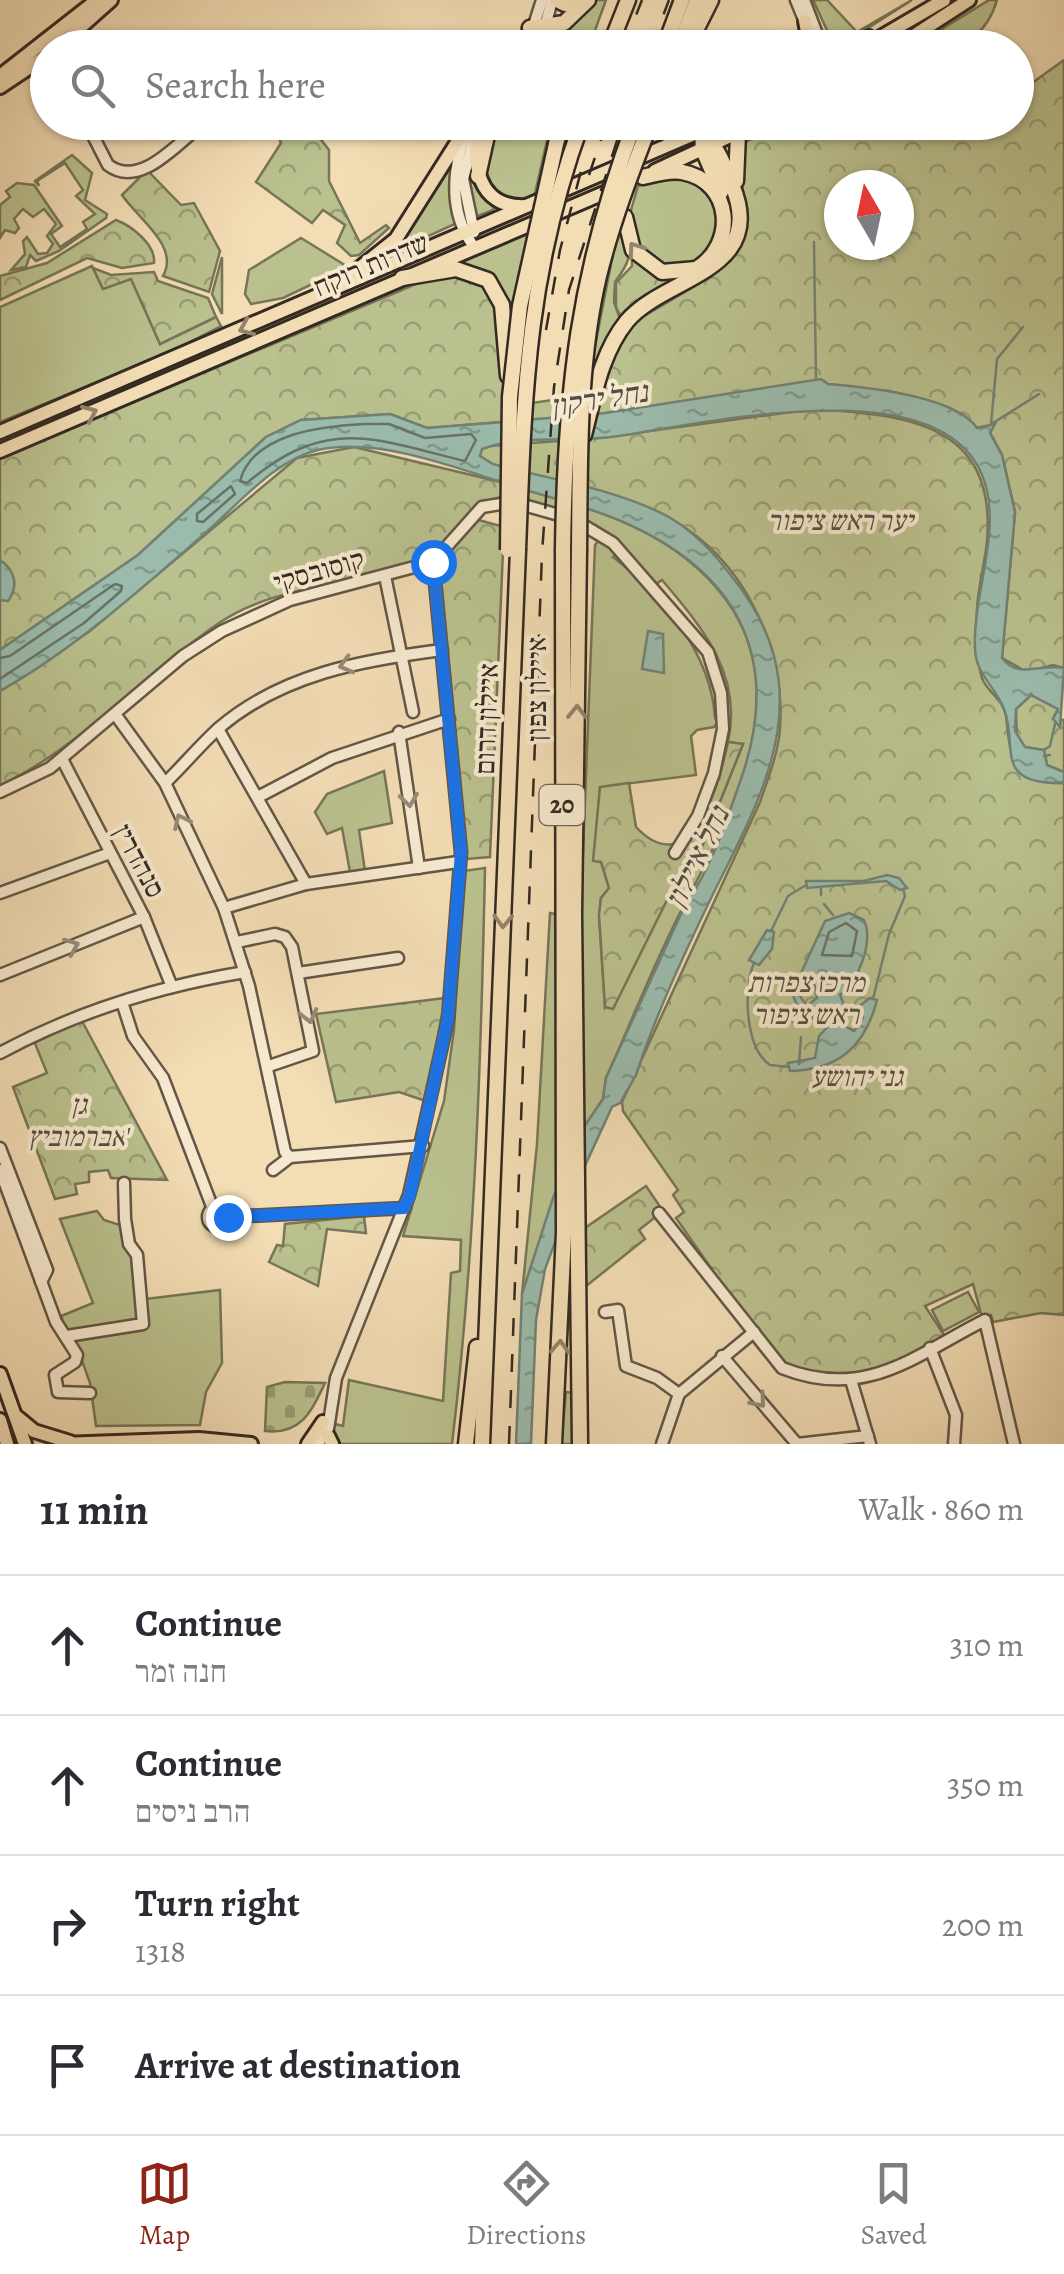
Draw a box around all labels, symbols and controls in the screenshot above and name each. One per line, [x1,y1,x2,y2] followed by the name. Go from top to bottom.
[30,30,1034,140] search box
[65,58,120,113] icon: search
[145,59,326,111] text: Search here
[824,170,914,260] north arrow
[307,224,435,306] street label: שדרות רוקח
[629,242,648,260] one-way arrow
[238,316,256,336] one-way arrow
[547,371,652,426] water label: נחל ירקון
[79,405,97,425] one-way arrow
[767,502,916,540] park label: יער ראש ציפור
[269,540,369,602] street label: קוסובסקי
[411,540,457,586] route start
[518,637,556,741] street label: איילון צפון
[338,654,355,675] one-way arrow
[466,663,508,775] street label: איילון דרום
[566,704,588,720] one-way arrow
[540,785,584,825] road number: 20
[397,792,418,808] one-way arrow
[655,798,739,914] water label: נחל איילון
[174,813,194,831] one-way arrow
[104,818,174,904] street label: סנהדרין
[493,913,514,929] one-way arrow
[62,937,80,957] one-way arrow
[747,964,867,1034] park label: מרכז צפרות ראש ציפור
[297,1007,318,1024] one-way arrow
[811,1058,904,1096] park label: גני יהושע
[28,1086,131,1156] park label: גן אברמוביץ'
[206,1195,252,1241] route end
[549,1338,570,1354] one-way arrow
[747,1389,765,1407] one-way arrow
[40,1481,148,1538] text: 11 min
[859,1487,1024,1531] text: Walk · 860 m
[135,1597,282,1649] text: Continue
[40,1618,95,1673] icon: ahead
[950,1623,1024,1667] text: 310 m
[135,1649,227,1693] text: חנה זמר
[135,1737,282,1789] text: Continue
[40,1758,95,1813] icon: ahead
[947,1763,1024,1807] text: 350 m
[135,1789,251,1833] text: הרב ניסים
[135,1877,300,1929] text: Turn right
[40,1898,95,1953] icon: right
[942,1903,1024,1947] text: 200 m
[135,1929,186,1973] text: 1318
[40,2038,95,2093] icon: arrive
[135,2039,461,2091] text: Arrive at destination
[137,2156,192,2254] tab: Map
[466,2156,586,2254] tab: Directions
[861,2156,927,2254] tab: Saved

